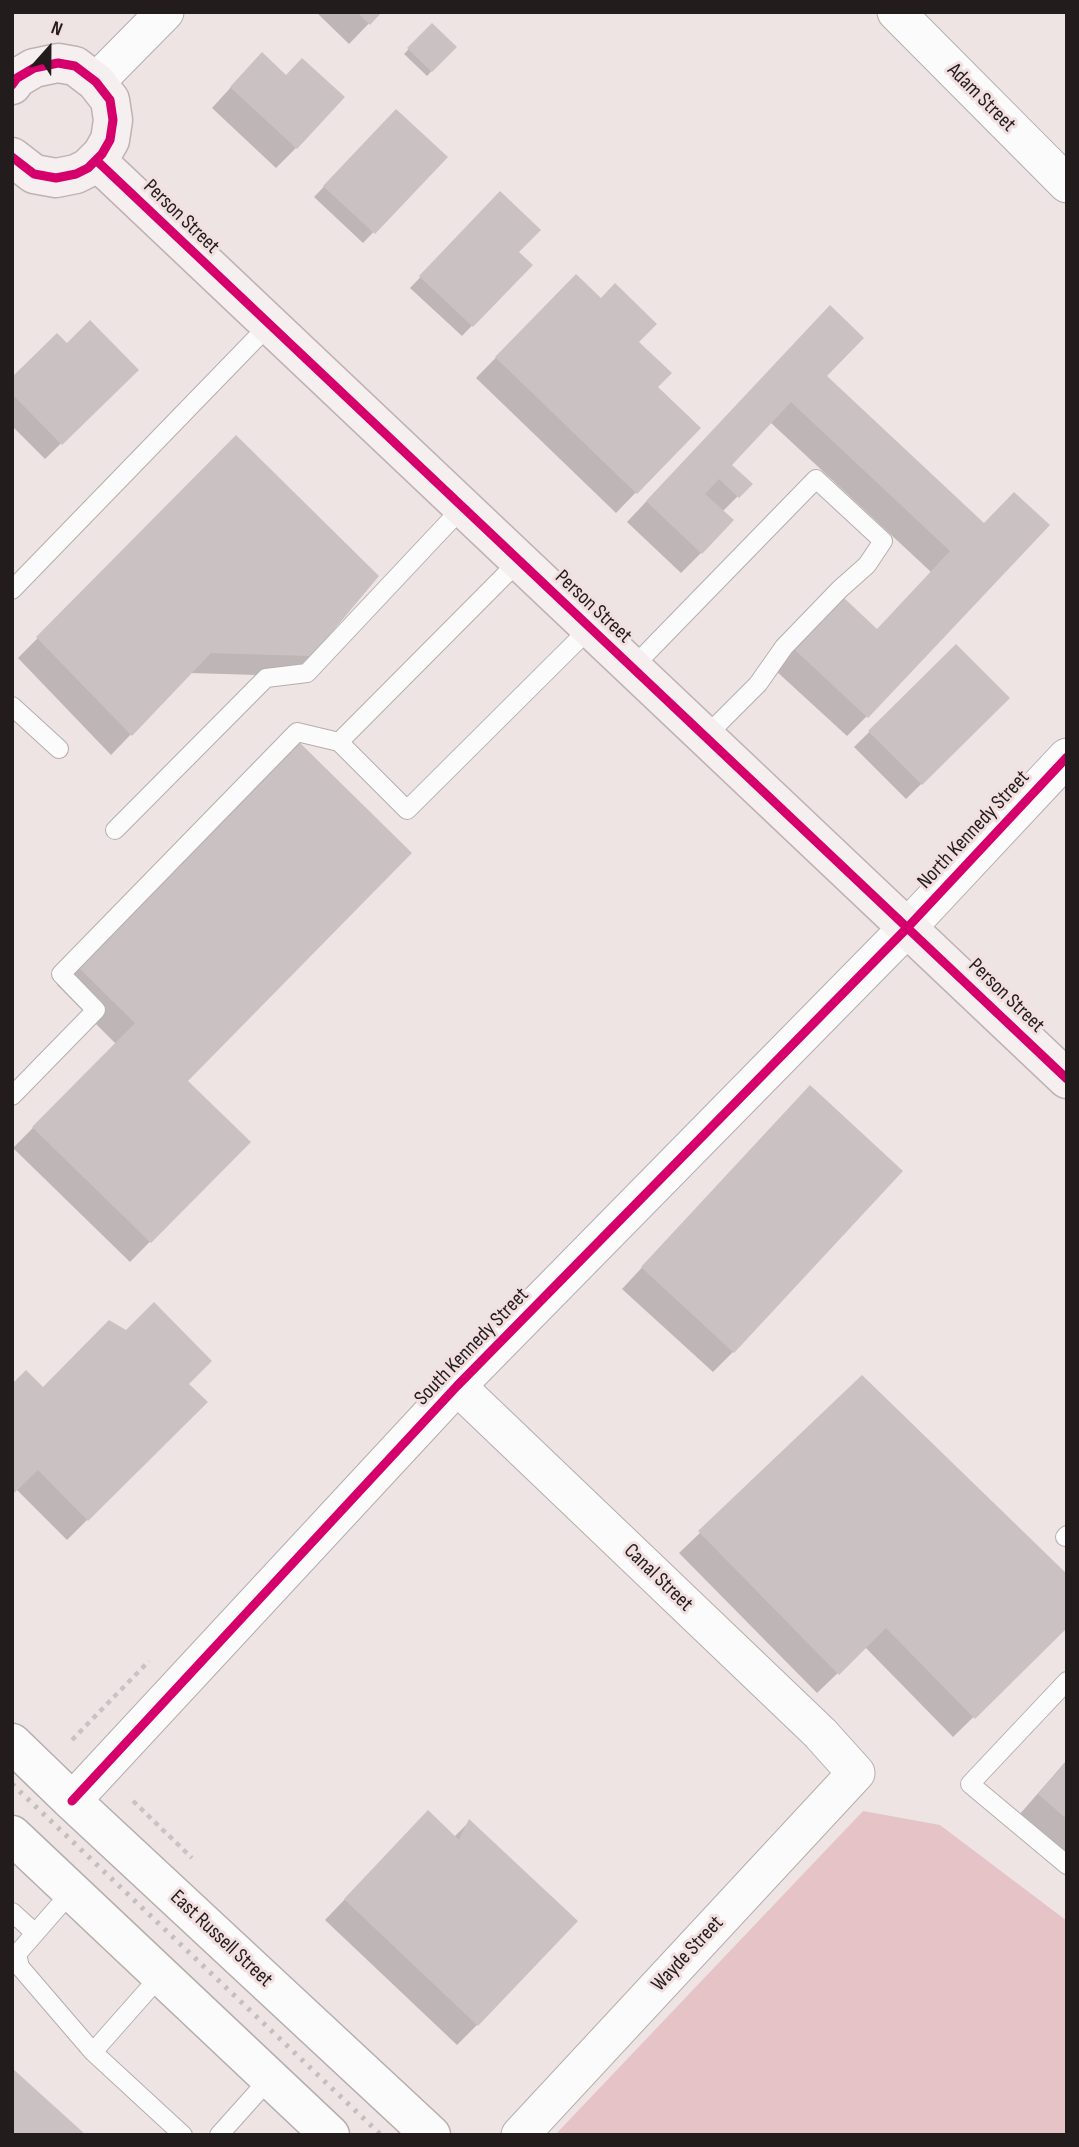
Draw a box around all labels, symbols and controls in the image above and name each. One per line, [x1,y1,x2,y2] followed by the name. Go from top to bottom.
[14,14,84,84] north arrow
[48,16,66,41] text: N
[941,58,1021,138] street label: Adam Street
[138,175,224,259] street label: Person Street
[549,565,637,649] street label: Person Street
[913,765,1035,895] street label: North Kennedy Street
[963,954,1049,1038] street label: Person Street
[410,1283,534,1411] street label: South Kennedy Street
[618,1539,698,1617] street label: Canal Street
[165,1885,277,1993] street label: East Russell Street
[647,1911,729,1997] street label: Wayde Street

